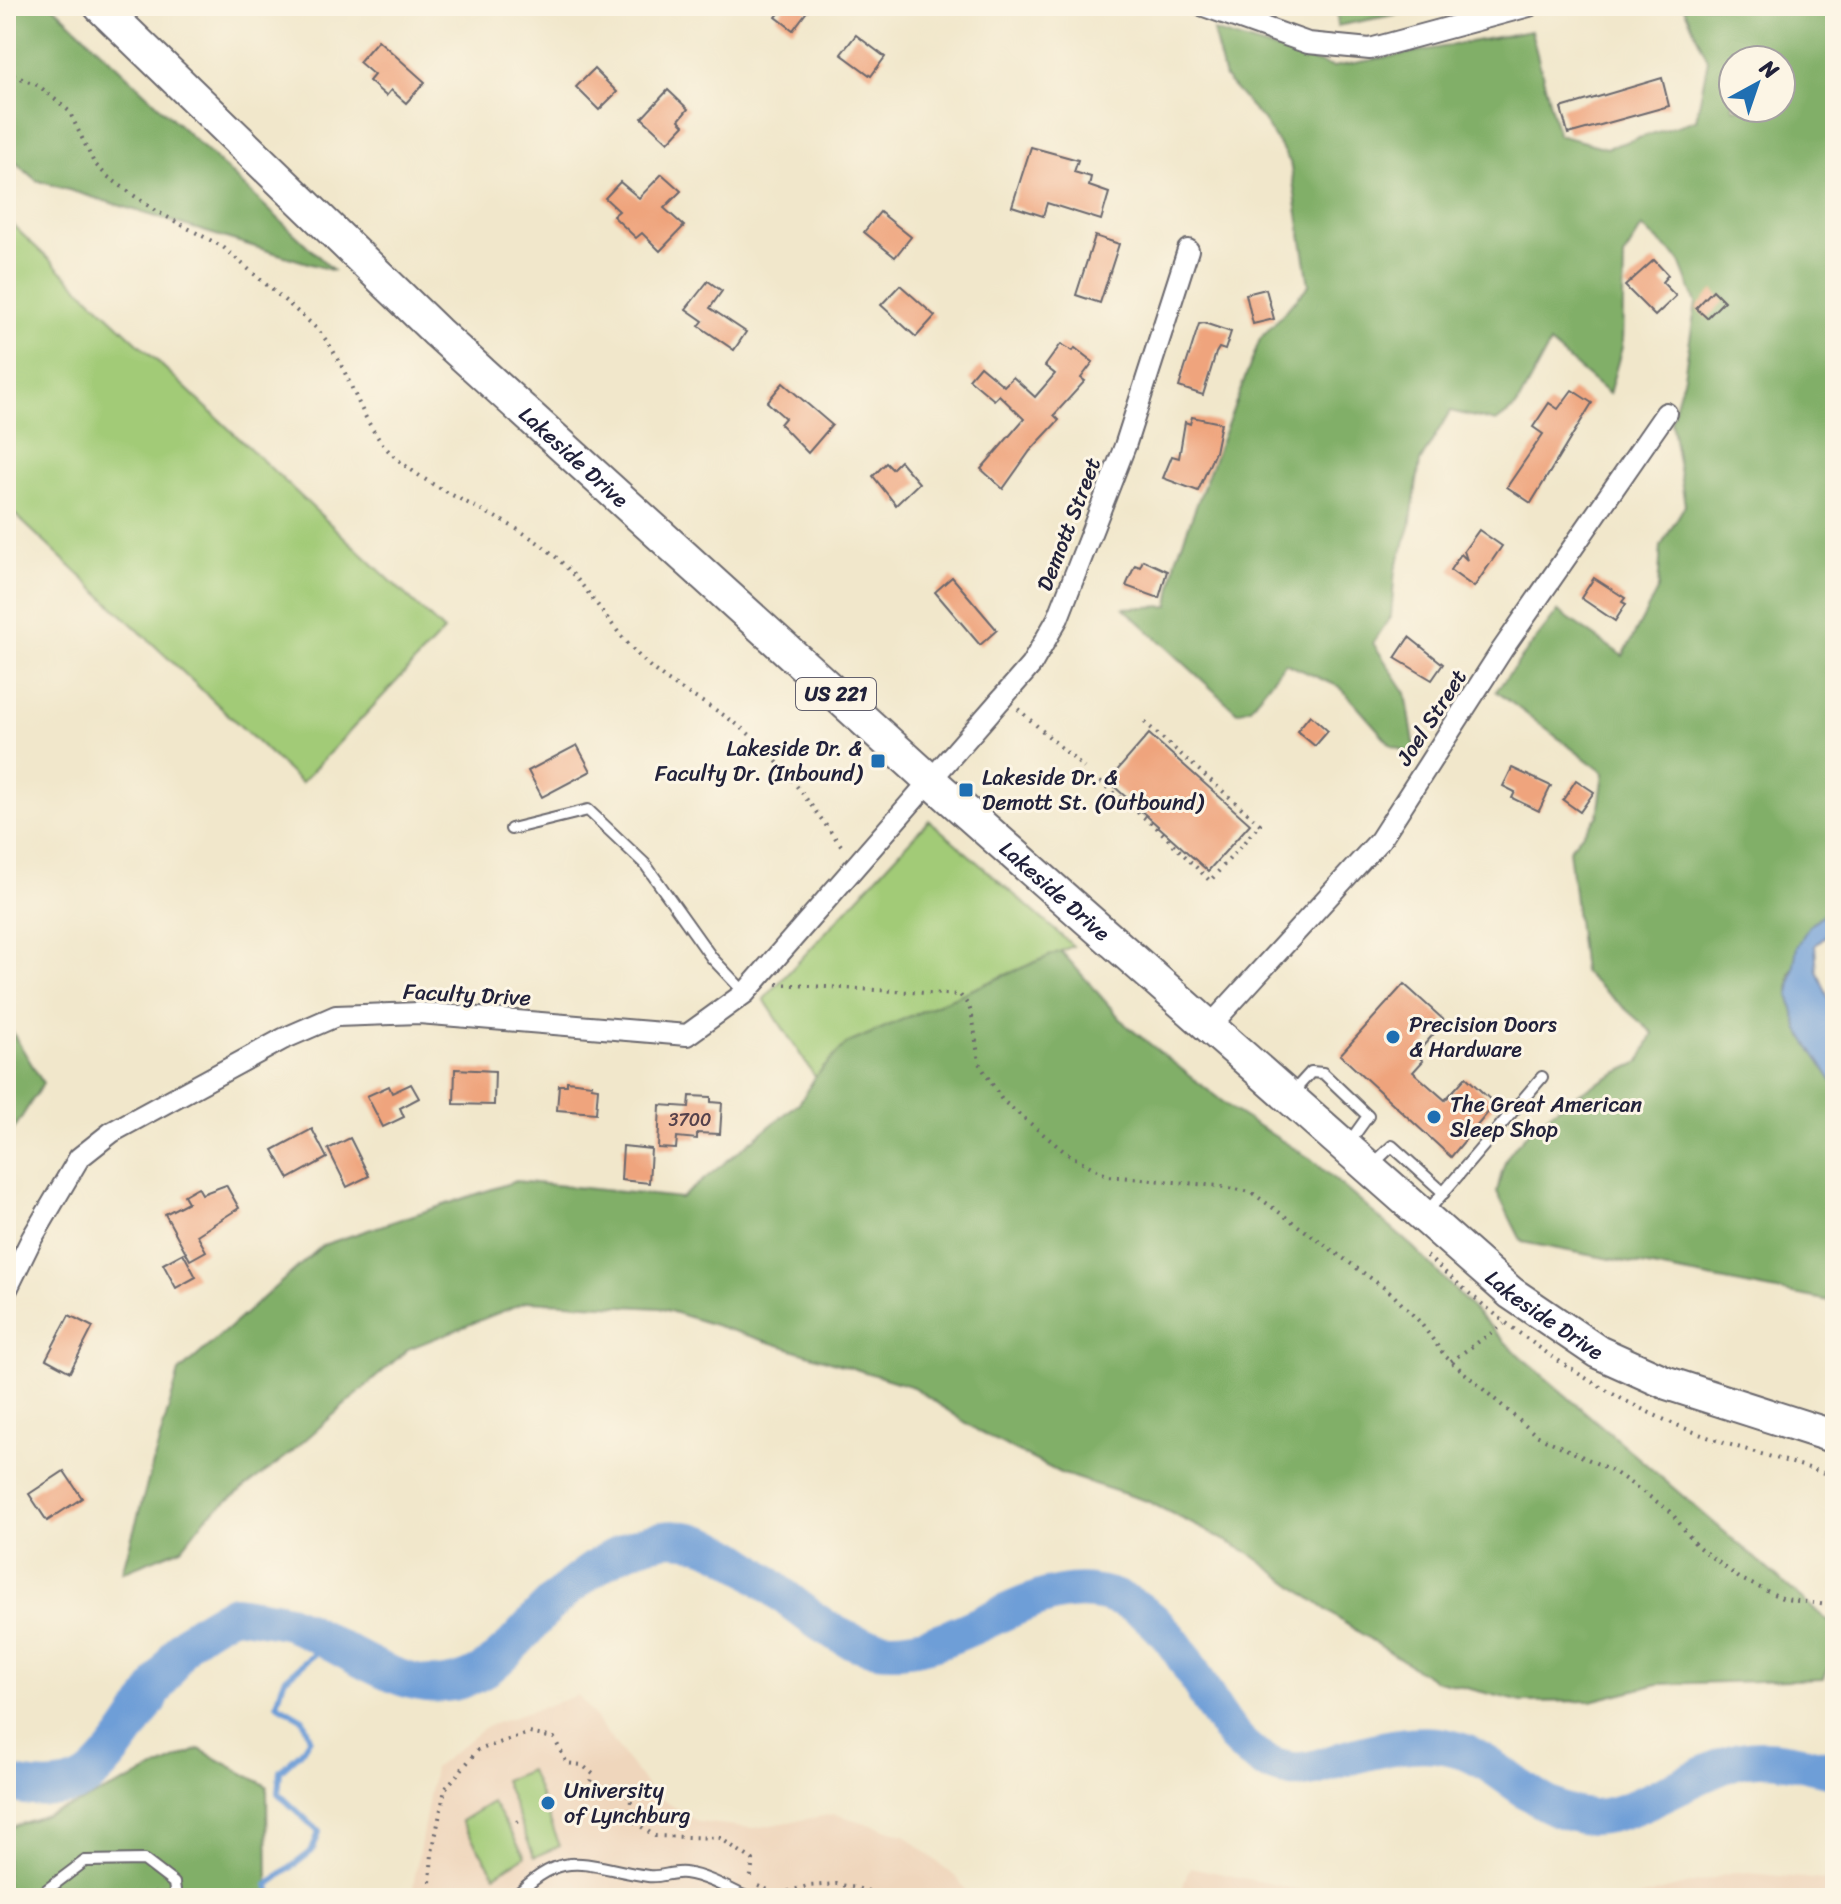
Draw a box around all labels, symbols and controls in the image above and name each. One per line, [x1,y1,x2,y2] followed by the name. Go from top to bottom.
[1717,44,1797,124] north arrow
[1750,49,1788,89] text: N
[509,396,638,518] street label: Lakeside Drive
[1025,451,1112,597] street label: Demott Street
[1385,661,1478,774] street label: Joel Street
[796,678,876,710] road number: US 221
[655,729,863,793] place label: Lakeside Dr. & Faculty Dr. (Inbound)
[869,752,887,770] marker: Lakeside Dr. & Faculty Dr. (Inbound)
[982,758,1204,822] place label: Lakeside Dr. & Demott St. (Outbound)
[957,781,975,799] marker: Lakeside Dr. & Demott St. (Outbound)
[990,831,1120,952] street label: Lakeside Drive
[402,972,532,1017] street label: Faculty Drive
[1409,1005,1557,1069] place label: Precision Doors & Hardware
[1384,1028,1402,1046] marker: Precision Doors & Hardware
[1450,1085,1642,1149] place label: The Great American Sleep Shop
[669,1104,711,1136] house number: 3700
[1425,1108,1443,1126] marker: The Great American Sleep Shop
[1476,1259,1612,1371] street label: Lakeside Drive
[564,1771,690,1835] place label: University of Lynchburg
[539,1794,557,1812] marker: University of Lynchburg

